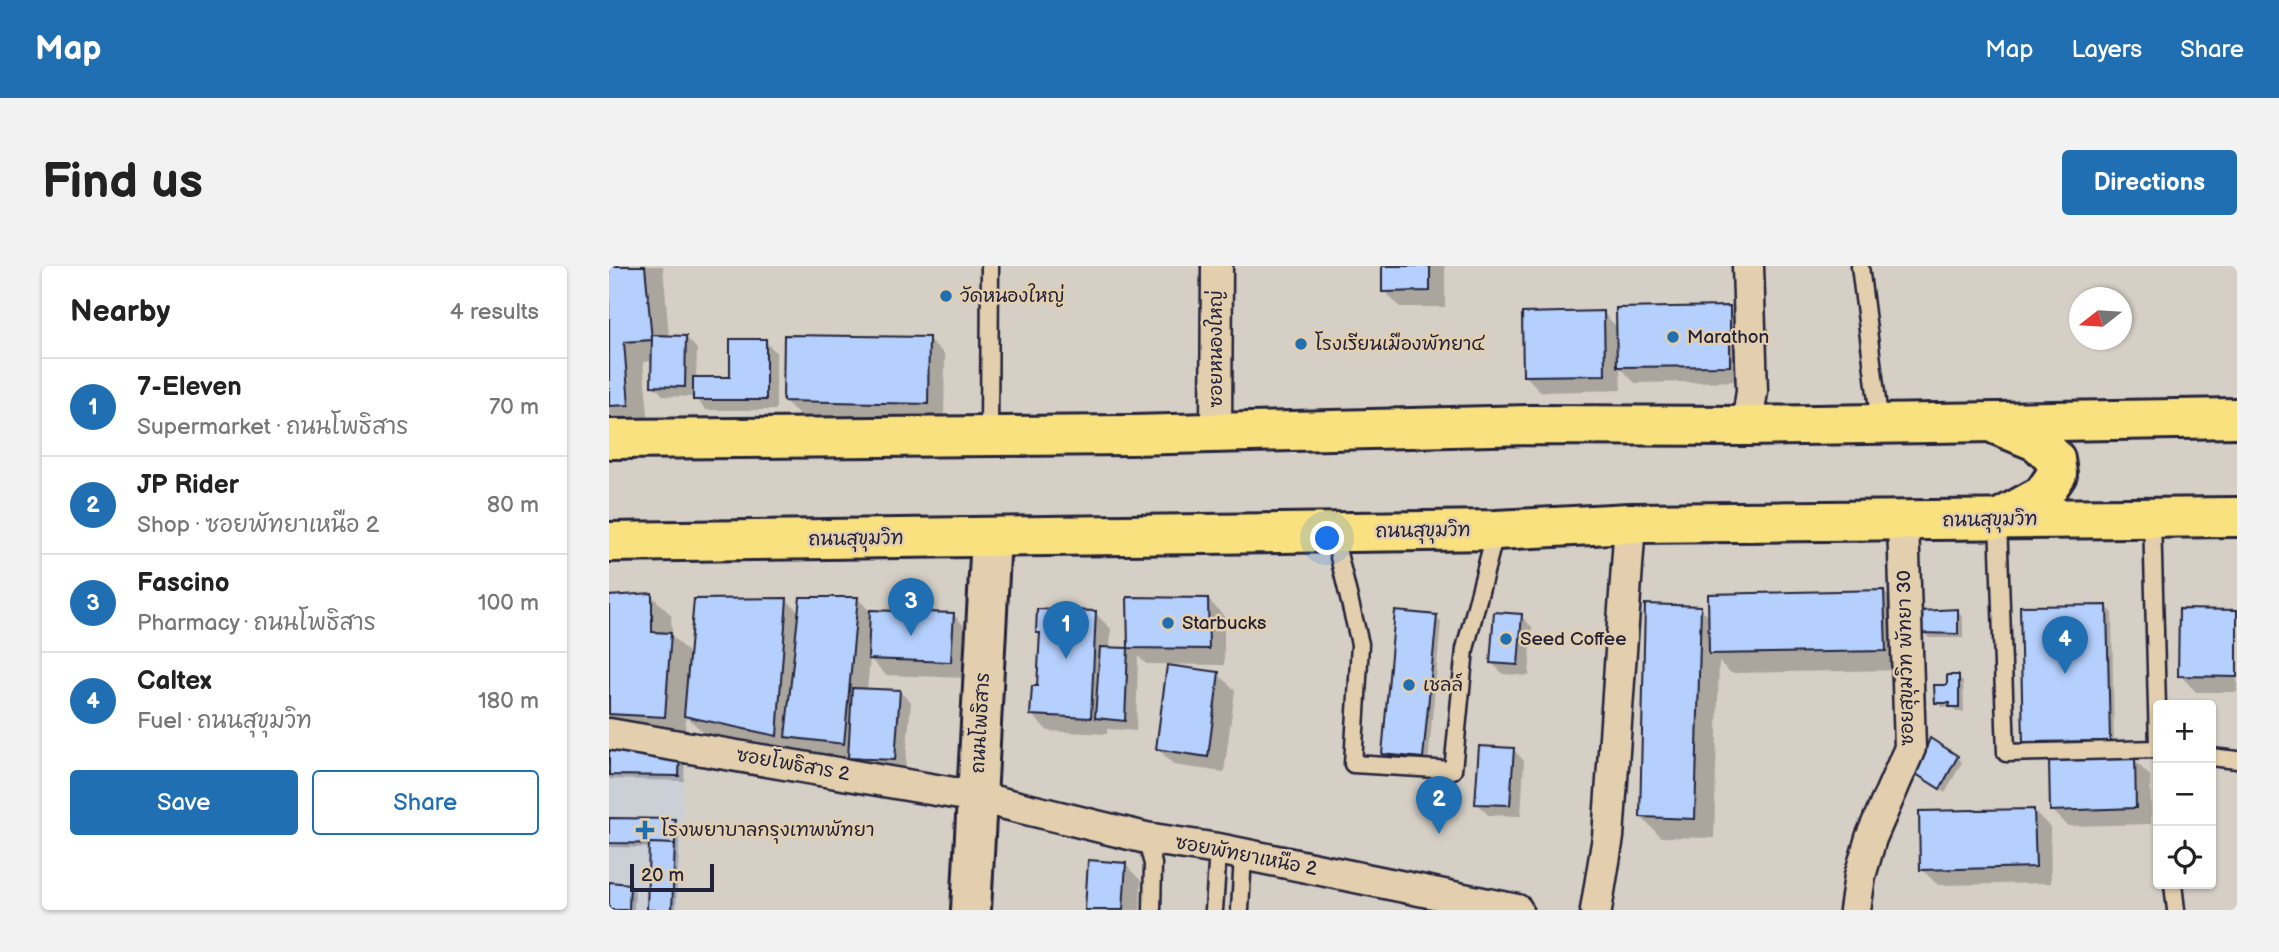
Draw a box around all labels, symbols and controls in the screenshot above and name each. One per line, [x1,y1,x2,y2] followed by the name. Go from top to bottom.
[35,29,101,69] text: Map
[1985,35,2033,64] text: Map
[2071,35,2142,64] text: Layers
[2180,35,2244,64] text: Share
[2062,150,2237,215] button: Directions
[42,153,203,212] text: Find us
[960,283,1065,308] place label: วัดหนองใหญ่
[2069,287,2132,350] north arrow
[938,288,954,304] marker: วัดหนองใหญ่
[1203,290,1228,408] street label: ซอยหนองใหญ่
[70,294,170,330] text: Nearby
[450,298,539,326] text: 4 results
[1687,326,1769,349] place label: Marathon
[1665,329,1681,345] marker: Marathon
[1315,331,1485,356] place label: โรงเรียนเมืองพัทยา๔
[1293,336,1309,352] marker: โรงเรียนเมืองพัทยา๔
[137,372,242,403] text: 7-Eleven
[88,393,98,421] text: 1
[489,393,539,421] text: 70 m
[137,413,408,441] text: Supermarket · ถนนโพธิสาร
[137,470,239,501] text: JP Rider
[86,491,100,519] text: 2
[487,491,539,519] text: 80 m
[1942,508,2038,534] street label: ถนนสุขุมวิท
[137,511,379,539] text: Shop · ซอยพัทยาเหนือ 2
[1375,519,1471,545] street label: ถนนสุขุมวิท
[1310,521,1344,555] your location
[808,527,904,553] street label: ถนนสุขุมวิท
[137,568,230,599] text: Fascino
[1893,570,1921,746] street label: ซอยสุขุมวิท พัทยา 30
[888,578,934,636] pin: 3
[86,589,100,617] text: 3
[478,589,539,617] text: 100 m
[1043,601,1089,659] pin: 1
[137,609,376,637] text: Pharmacy · ถนนโพธิสาร
[1182,612,1266,635] place label: Starbucks
[1160,615,1176,631] marker: Starbucks
[2042,616,2088,674] pin: 4
[1520,628,1626,651] place label: Seed Coffee
[1498,631,1514,647] marker: Seed Coffee
[137,666,211,697] text: Caltex
[965,672,995,774] street label: ถนนโพธิสาร
[1423,672,1463,697] place label: เชลล์
[1401,677,1417,693] marker: เชลล์
[86,687,100,715] text: 4
[478,687,539,715] text: 180 m
[2153,700,2216,889] map controls
[2153,700,2216,763] button: +
[137,707,312,735] text: Fuel · ถนนสุขุมวิท
[735,742,853,786] street label: ซอยโพธิสาร 2
[2153,763,2216,826] button: −
[70,770,298,835] button: Save
[312,770,539,835] button: Share
[1416,776,1462,834] pin: 2
[661,817,875,844] place label: โรงพยาบาลกรุงเทพพัทยา
[635,820,655,840] marker: โรงพยาบาลกรุงเทพพัทยา
[2153,826,2216,889] button: locate
[1173,830,1320,881] street label: ซอยพัทยาเหนือ 2
[630,861,714,893] scale bar
[641,864,684,887] text: 20 m

